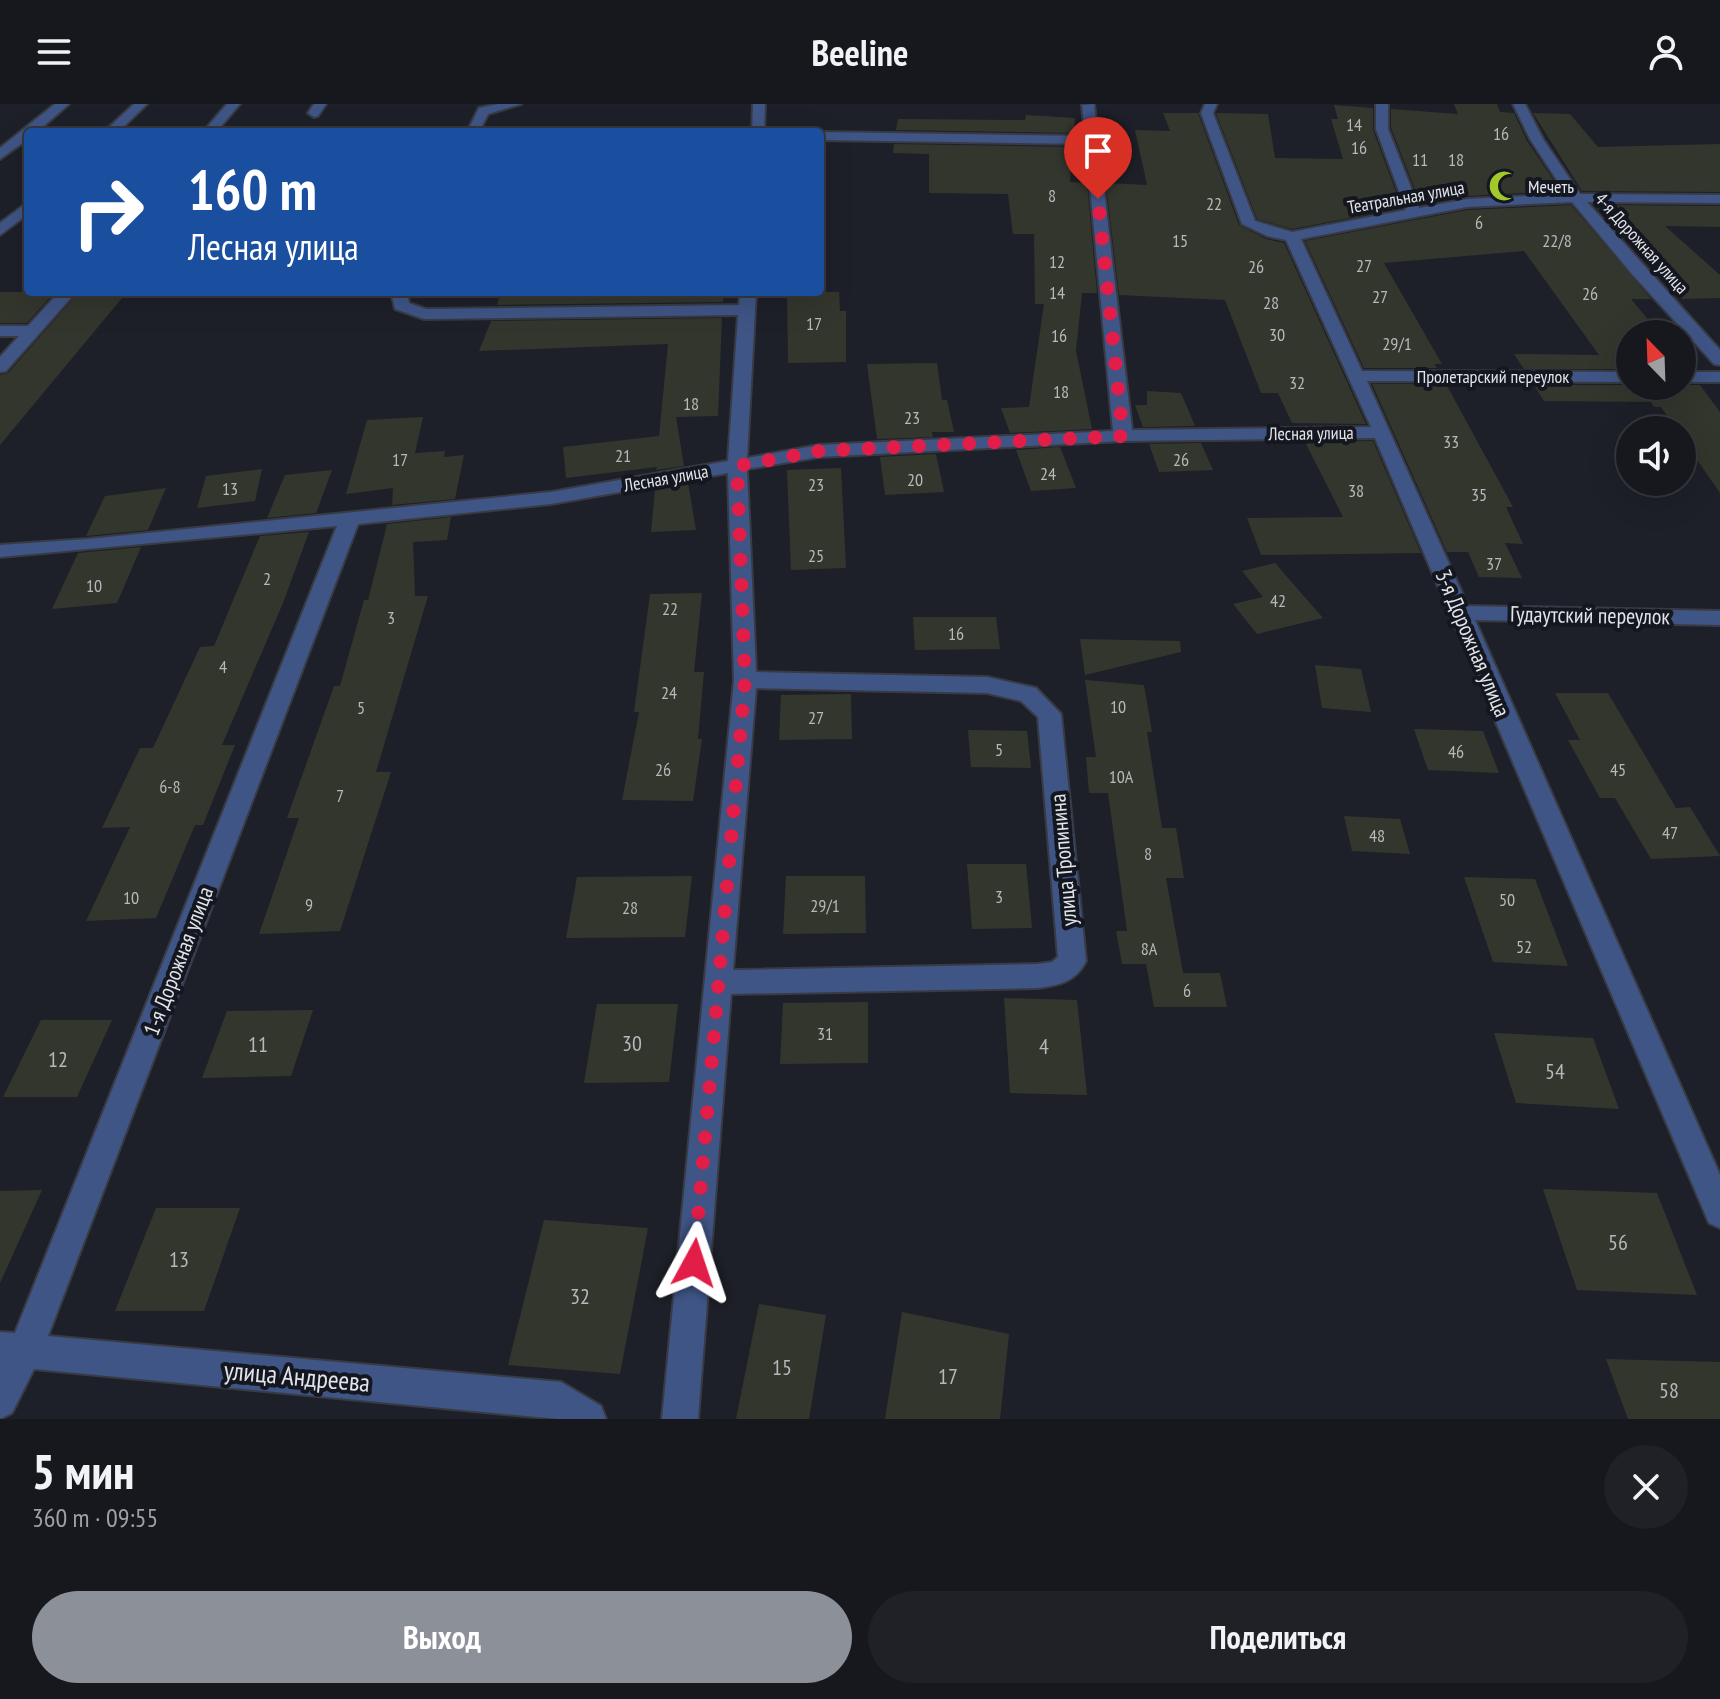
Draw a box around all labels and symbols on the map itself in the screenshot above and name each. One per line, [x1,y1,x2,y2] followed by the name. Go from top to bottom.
[1346,113,1362,136] house number: 14
[1064,117,1132,199] pin
[1493,122,1509,145] house number: 16
[1351,136,1367,159] house number: 16
[1412,148,1428,171] house number: 11
[1448,148,1464,171] house number: 18
[1487,169,1521,203] mosque icon: Мечеть
[1346,175,1466,219] street label: Театральная улица
[1528,175,1574,198] place label: Мечеть
[1048,184,1056,207] house number: 8
[1590,187,1694,299] street label: 4-я Дорожная улица
[1206,192,1222,215] house number: 22
[1475,211,1483,234] house number: 6
[1172,229,1188,252] house number: 15
[1542,229,1572,252] house number: 22/8
[1049,250,1065,273] house number: 12
[1356,254,1372,277] house number: 27
[1248,255,1264,278] house number: 26
[1049,281,1065,304] house number: 14
[1582,282,1598,305] house number: 26
[1372,285,1388,308] house number: 27
[1263,291,1279,314] house number: 28
[806,312,822,335] house number: 17
[1616,320,1696,400] north arrow
[1269,323,1285,346] house number: 30
[1051,324,1067,347] house number: 16
[1382,332,1412,355] house number: 29/1
[1417,365,1569,388] street label: Пролетарский переулок
[1289,371,1305,394] house number: 32
[1053,380,1069,403] house number: 18
[683,392,699,415] house number: 18
[904,406,920,429] house number: 23
[1267,421,1354,445] street label: Лесная улица
[1443,430,1459,453] house number: 33
[615,444,631,467] house number: 21
[392,448,408,471] house number: 17
[1173,448,1189,471] house number: 26
[621,459,710,497] street label: Лесная улица
[1040,462,1056,485] house number: 24
[907,468,923,491] house number: 20
[808,473,824,496] house number: 23
[222,477,238,500] house number: 13
[1348,479,1364,502] house number: 38
[1471,483,1487,506] house number: 35
[808,544,824,567] house number: 25
[1486,552,1502,575] house number: 37
[1429,565,1517,721] street label: 3-я Дорожная улица
[263,567,271,590] house number: 2
[86,574,102,597] house number: 10
[1270,589,1286,612] house number: 42
[662,597,678,620] house number: 22
[1510,600,1671,630] street label: Гудаутский переулок
[387,606,395,629] house number: 3
[948,622,964,645] house number: 16
[219,655,227,678] house number: 4
[661,681,677,704] house number: 24
[1110,695,1126,718] house number: 10
[357,696,365,719] house number: 5
[808,706,824,729] house number: 27
[995,738,1003,761] house number: 5
[1448,740,1464,763] house number: 46
[655,758,671,781] house number: 26
[1610,758,1626,781] house number: 45
[1109,765,1134,788] house number: 10А
[159,775,181,798] house number: 6-8
[336,784,344,807] house number: 7
[1043,793,1083,927] street label: улица Тропинина
[1662,821,1678,844] house number: 47
[1369,824,1385,847] house number: 48
[1144,842,1152,865] house number: 8
[137,882,219,1040] street label: 1-я Дорожная улица
[995,885,1003,908] house number: 3
[123,886,139,909] house number: 10
[1499,888,1515,911] house number: 50
[305,893,313,916] house number: 9
[810,894,840,917] house number: 29/1
[622,896,638,919] house number: 28
[1516,935,1532,958] house number: 52
[1141,937,1158,960] house number: 8А
[1183,979,1191,1002] house number: 6
[817,1022,833,1045] house number: 31
[622,1029,642,1057] house number: 30
[248,1030,268,1058] house number: 11
[1039,1032,1049,1060] house number: 4
[48,1045,68,1073] house number: 12
[1545,1057,1565,1085] house number: 54
[652,1221,736,1305] position arrow
[1608,1228,1628,1256] house number: 56
[169,1245,189,1273] house number: 13
[570,1282,590,1310] house number: 32
[223,1353,371,1399] street label: улица Андреева
[772,1353,792,1381] house number: 15
[938,1362,958,1390] house number: 17
[1659,1376,1679,1404] house number: 58

